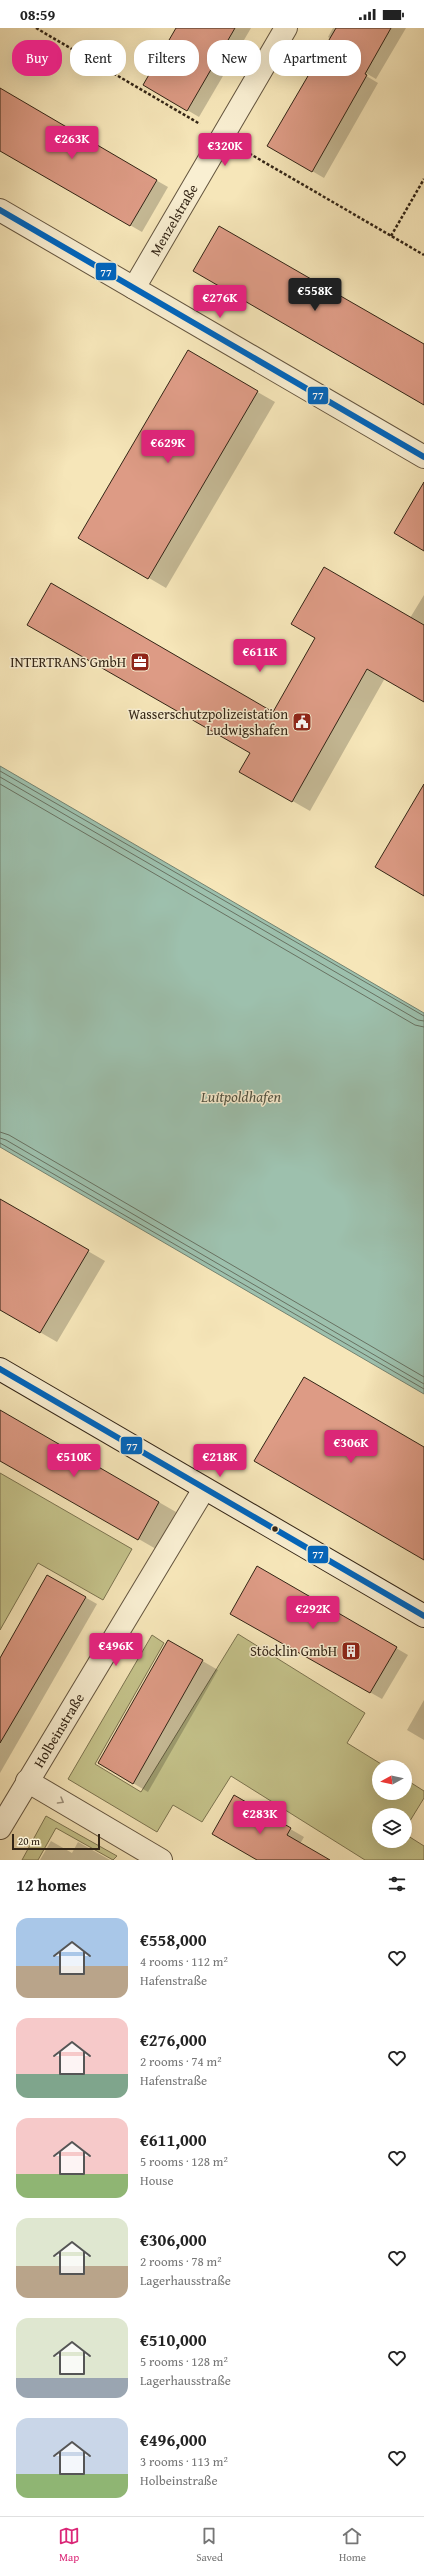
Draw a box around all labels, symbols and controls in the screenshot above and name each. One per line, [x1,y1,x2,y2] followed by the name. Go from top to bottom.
[20,4,55,25] text: 08:59
[12,40,62,76] chip: Buy
[70,40,126,76] chip: Rent
[134,40,199,76] chip: Filters
[207,40,261,76] chip: New
[269,40,361,76] chip: Apartment
[44,126,100,160] pin: €263K
[54,129,90,148] text: €263K
[197,133,253,167] pin: €320K
[207,136,243,155] text: €320K
[145,180,203,259] street label: Menzelstraße
[95,262,117,281] line badge: 77
[100,264,112,280] text: 77
[287,278,343,312] pin: €558K
[297,281,333,300] text: €558K
[192,285,248,319] pin: €276K
[202,288,238,307] text: €276K
[307,386,329,405] line badge: 77
[312,387,324,403] text: 77
[140,430,196,464] pin: €629K
[150,433,186,452] text: €629K
[232,639,288,673] pin: €611K
[242,642,278,661] text: €611K
[129,651,151,673] office icon: INTERTRANS GmbH
[10,652,126,672] place label: INTERTRANS GmbH
[128,704,288,740] place label: Wasserschutzpolizeistation Ludwigshafen
[291,711,313,733] public building icon: Wasserschutzpolizeistation Ludwigshafen
[200,1086,282,1107] water label: Luitpoldhafen
[323,1430,379,1464] pin: €306K
[333,1433,369,1452] text: €306K
[120,1436,143,1455] line badge: 77
[126,1438,138,1454] text: 77
[46,1444,102,1478] pin: €510K
[192,1444,248,1478] pin: €218K
[56,1447,92,1466] text: €510K
[202,1447,238,1466] text: €218K
[270,1524,280,1534] unlabelled marker
[307,1545,329,1564] line badge: 77
[312,1546,324,1562] text: 77
[285,1596,341,1630] pin: €292K
[295,1599,331,1618] text: €292K
[88,1633,144,1667] pin: €496K
[98,1636,134,1655] text: €496K
[340,1640,362,1662] building icon: Stöcklin GmbH
[250,1641,337,1661] place label: Stöcklin GmbH
[29,1689,89,1771] street label: Holbeinstraße
[372,1760,412,1800] north arrow
[372,1760,412,1848] map controls
[57,1797,64,1804] one-way arrow
[232,1801,288,1835] pin: €283K
[242,1804,278,1823] text: €283K
[372,1808,412,1848] button: layers
[12,1832,100,1851] scale bar
[18,1833,40,1849] text: 20 m
[16,1872,87,1897] text: 12 homes
[386,1873,408,1895] icon: filters
[140,1927,206,1952] text: €558,000
[48,1934,96,1982] icon: home
[386,1947,408,1969] icon: heart
[140,1952,228,1971] text: 4 rooms · 112 m²
[140,1971,207,1990] text: Hafenstraße
[140,2027,206,2052] text: €276,000
[48,2034,96,2082] icon: home
[386,2047,408,2069] icon: heart
[140,2052,222,2071] text: 2 rooms · 74 m²
[140,2071,207,2090] text: Hafenstraße
[140,2127,206,2152] text: €611,000
[48,2134,96,2182] icon: home
[386,2147,408,2169] icon: heart
[140,2152,228,2171] text: 5 rooms · 128 m²
[140,2171,174,2190] text: House
[140,2227,206,2252] text: €306,000
[48,2234,96,2282] icon: home
[386,2247,408,2269] icon: heart
[140,2252,222,2271] text: 2 rooms · 78 m²
[140,2271,231,2290] text: Lagerhausstraße
[140,2327,206,2352] text: €510,000
[48,2334,96,2382] icon: home
[386,2347,408,2369] icon: heart
[140,2352,228,2371] text: 5 rooms · 128 m²
[140,2371,231,2390] text: Lagerhausstraße
[140,2427,206,2452] text: €496,000
[48,2434,96,2482] icon: home
[386,2447,408,2469] icon: heart
[140,2452,228,2471] text: 3 rooms · 113 m²
[140,2471,218,2490] text: Holbeinstraße
[58,2525,80,2565] tab: Map
[196,2525,223,2565] tab: Saved
[339,2525,366,2565] tab: Home

